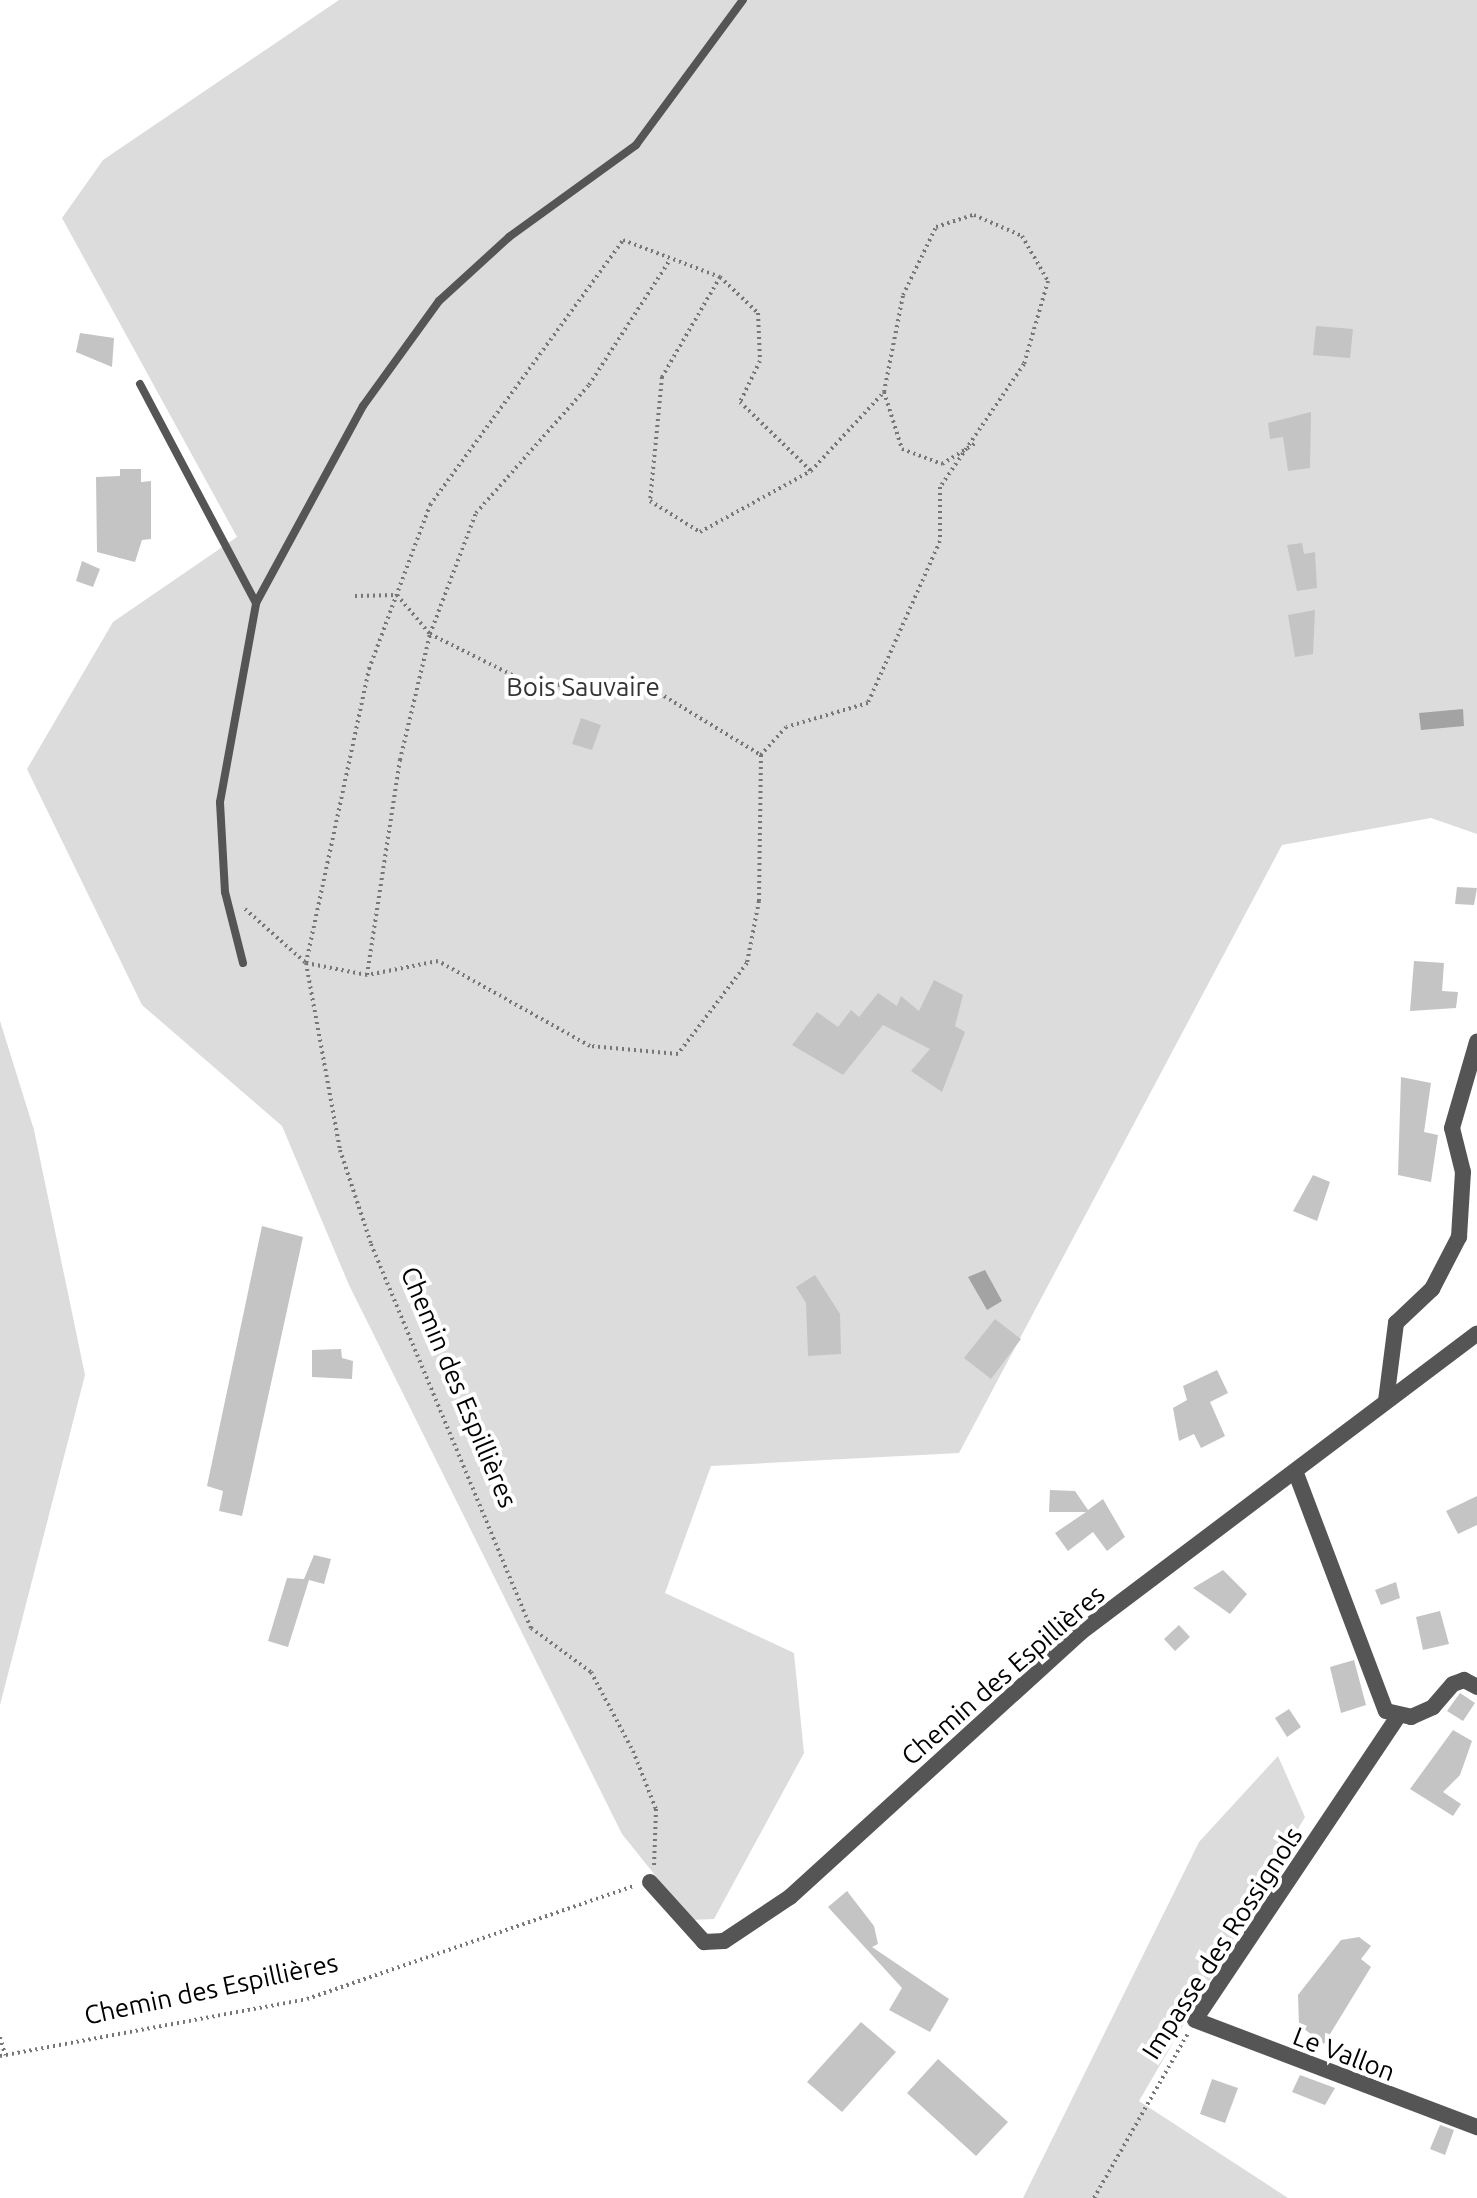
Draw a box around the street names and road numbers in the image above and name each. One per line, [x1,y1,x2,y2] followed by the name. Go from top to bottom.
[394,1262,524,1512] street label: Chemin des Espillières
[895,1578,1111,1772] street label: Chemin des Espillières
[1135,1821,1309,2065] street label: Impasse des Rossignols
[81,1947,341,2031] street label: Chemin des Espillières
[1289,2020,1399,2088] street label: Le Vallon

